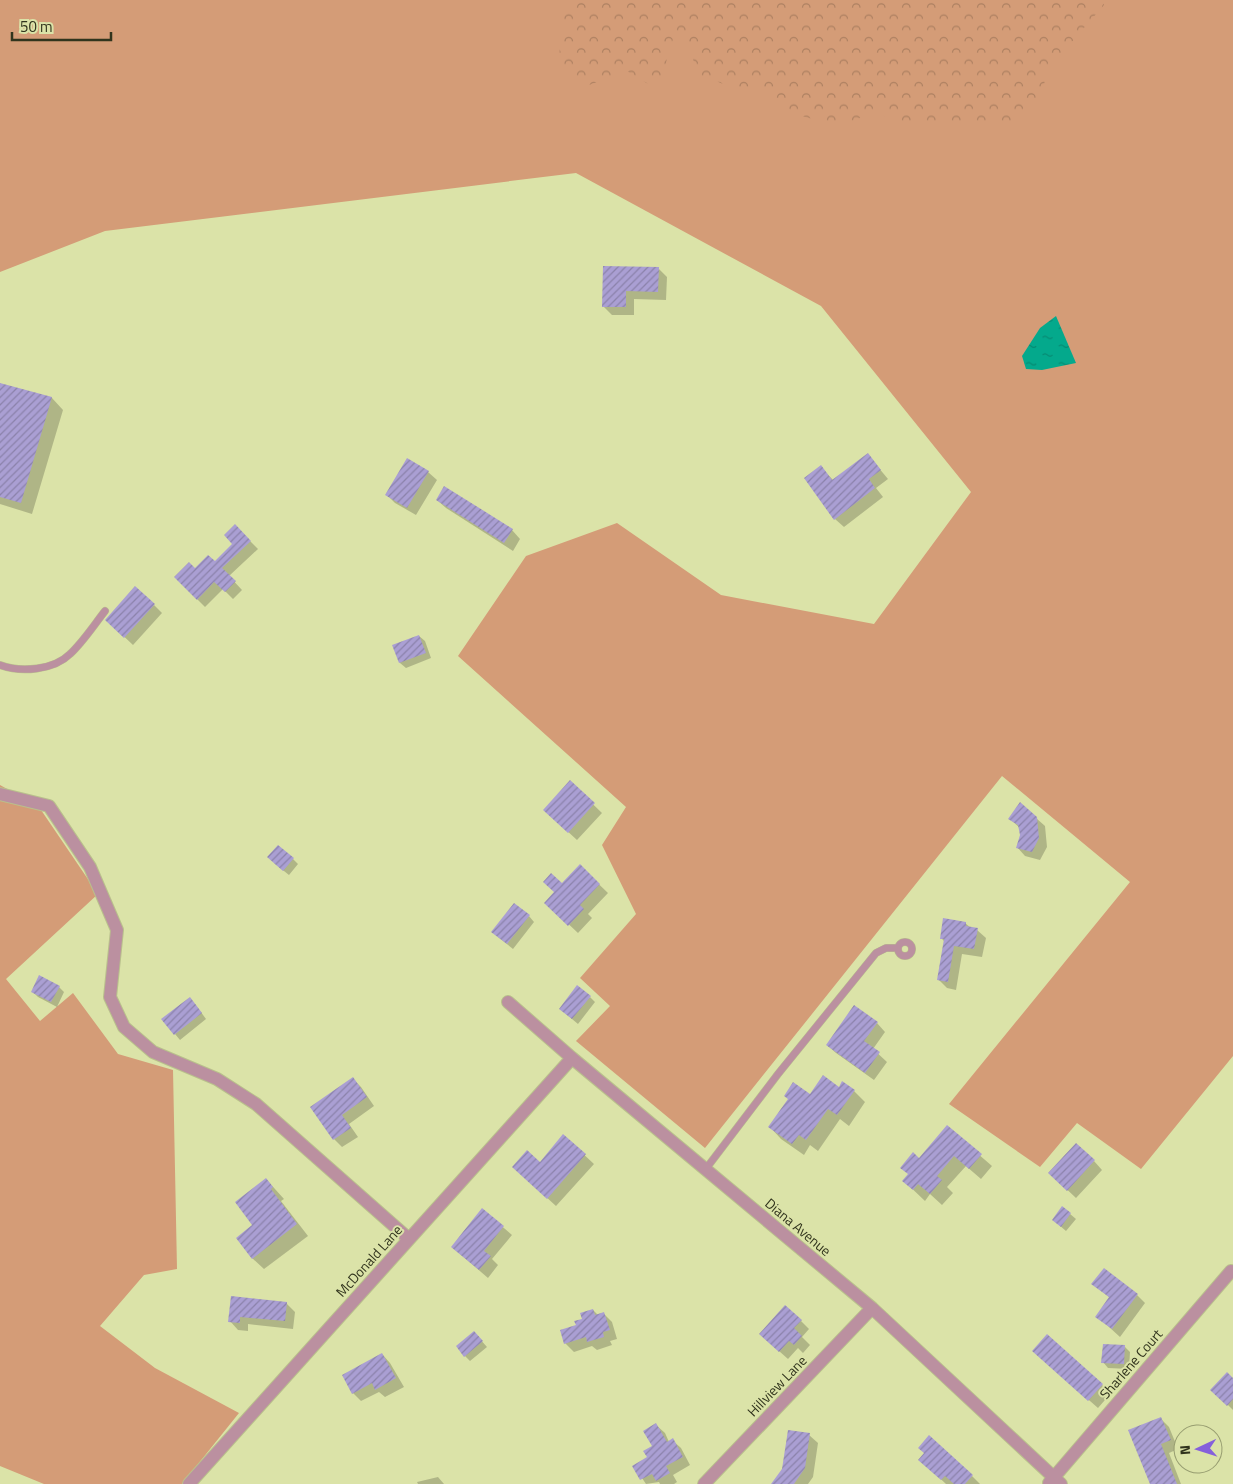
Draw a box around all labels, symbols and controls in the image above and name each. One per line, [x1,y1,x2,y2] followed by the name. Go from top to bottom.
[12,10,111,42] scale bar
[20,15,53,38] text: 50 m
[761,1193,836,1261] street label: Diana Avenue
[330,1220,407,1301] street label: McDonald Lane
[1094,1324,1167,1403] street label: Sharlene Court
[742,1350,811,1421] street label: Hillview Lane
[1173,1424,1223,1474] north arrow
[1174,1444,1195,1456] text: N

